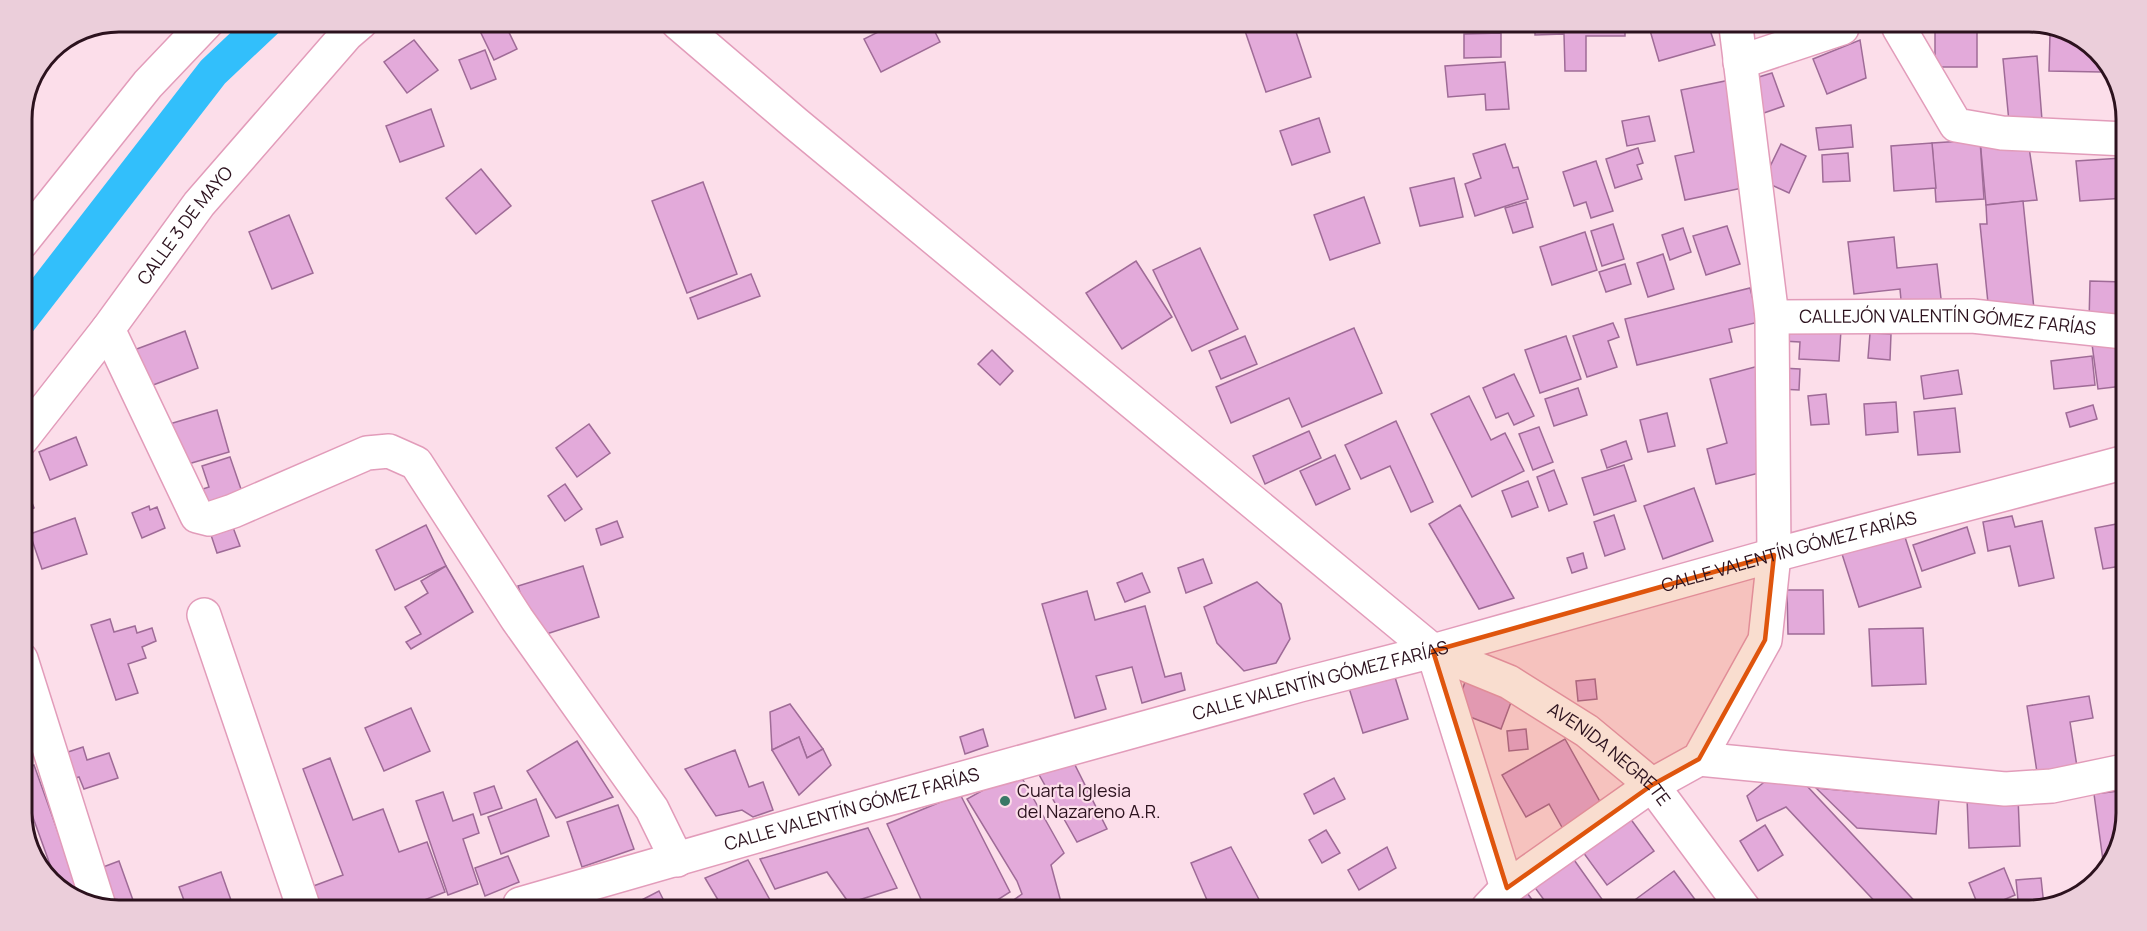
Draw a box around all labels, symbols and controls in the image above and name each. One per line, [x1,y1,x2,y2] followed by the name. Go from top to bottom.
[131,161,238,289] street label: CALLE 3 DE MAYO
[1799,303,2097,340] street label: CALLEJÓN VALENTÍN GÓMEZ FARÍAS
[1658,505,1919,597] street label: CALLE VALENTÍN GÓMEZ FARÍAS
[1190,634,1451,725] street label: CALLE VALENTÍN GÓMEZ FARÍAS
[1544,696,1676,810] street label: AVENIDA NEGRETE
[721,761,982,856] street label: CALLE VALENTÍN GÓMEZ FARÍAS
[1017,778,1161,823] place label: Cuarta Iglesia del Nazareno A.R.
[998,794,1012,808] marker: Cuarta Iglesia del Nazareno A.R.

